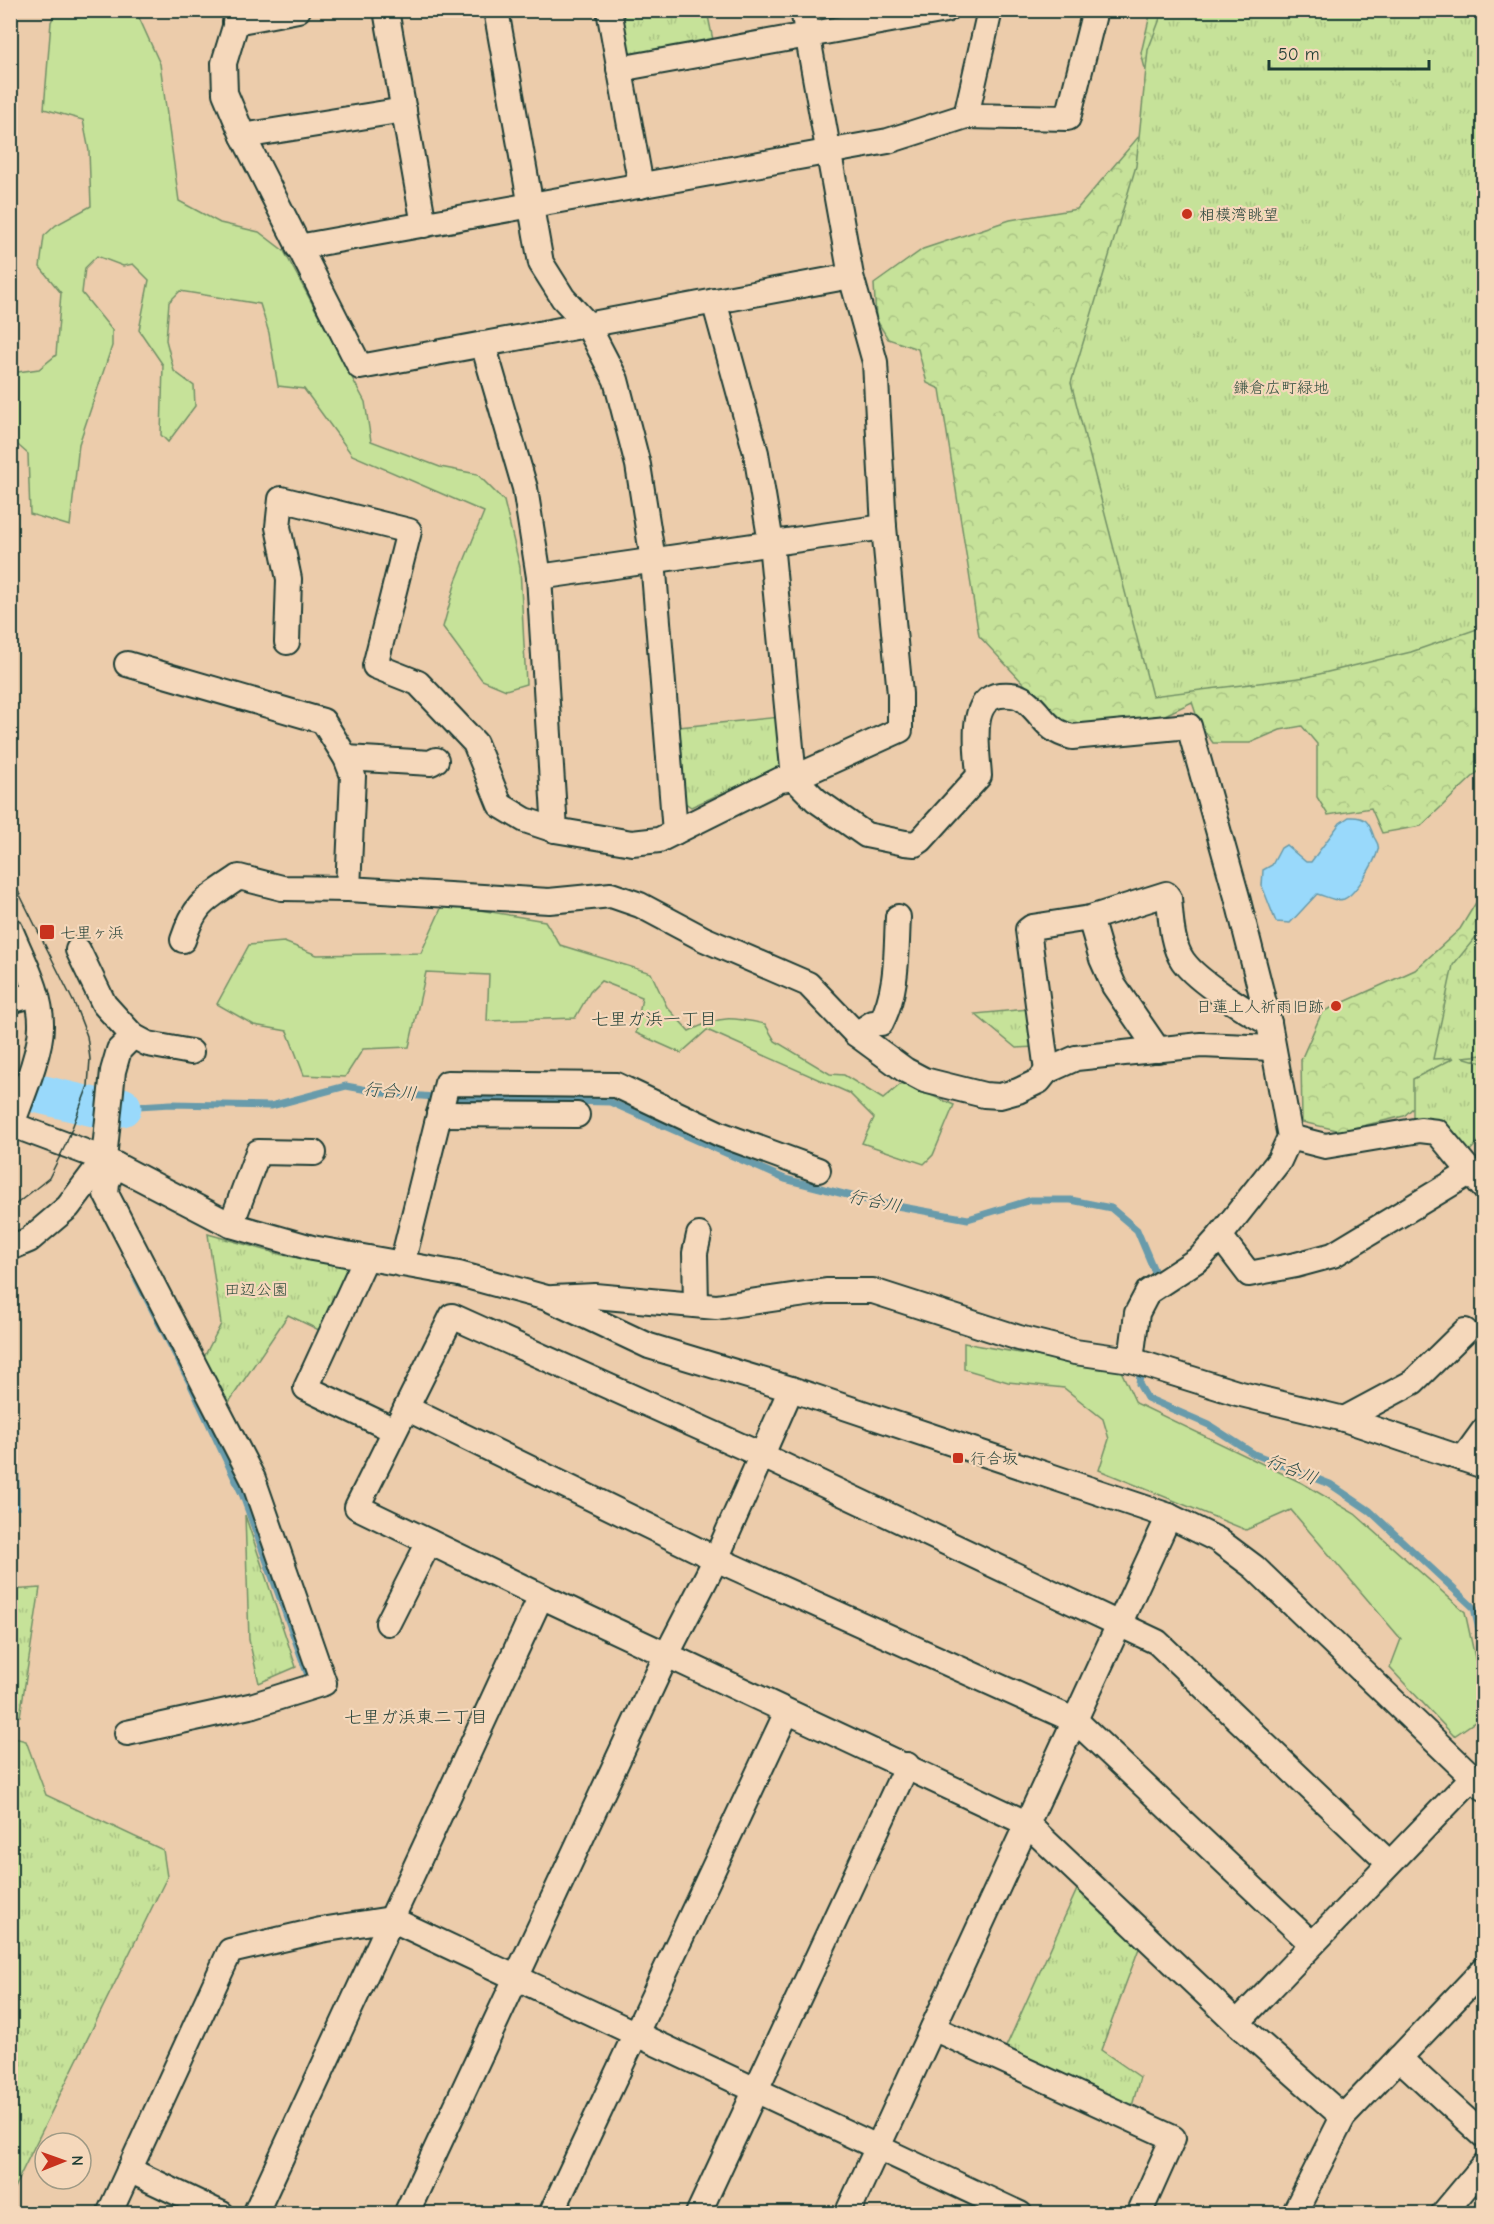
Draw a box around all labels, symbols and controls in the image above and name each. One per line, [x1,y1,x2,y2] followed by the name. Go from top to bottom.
[1269,33,1430,71] scale bar
[1278,44,1320,65] text: 50 m
[1199,206,1279,224] place label: 相模湾眺望
[1180,207,1194,221] marker: 相模湾眺望
[1233,379,1329,397] park label: 鎌倉広町緑地
[38,923,56,941] marker: 七里ヶ浜
[60,924,124,942] place label: 七里ヶ浜
[1196,998,1324,1016] place label: 日蓮上人祈雨旧跡
[1329,999,1343,1013] marker: 日蓮上人祈雨旧跡
[591,1009,717,1030] district label: 七里ガ浜一丁目
[362,1078,418,1105] water label: 行合川
[846,1186,903,1217] water label: 行合川
[224,1281,288,1299] park label: 田辺公園
[970,1450,1018,1468] place label: 行合坂
[1263,1450,1321,1489] water label: 行合川
[951,1451,965,1465] marker: 行合坂
[344,1707,488,1728] district label: 七里ガ浜東二丁目
[33,2131,93,2191] north arrow
[68,2155,86,2166] text: N

